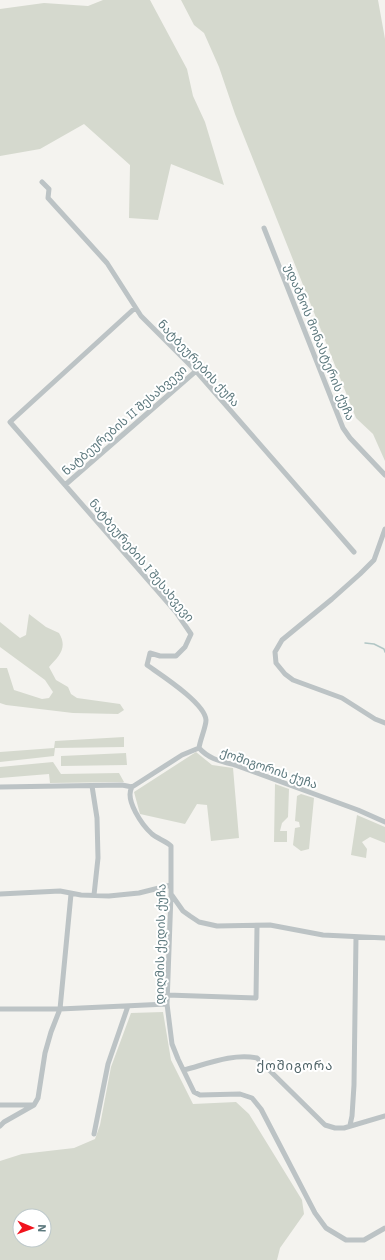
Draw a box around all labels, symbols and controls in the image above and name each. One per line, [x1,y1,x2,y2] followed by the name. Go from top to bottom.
[281,261,358,423] street label: უდაბნოს მონასტერის ქუჩა
[155,316,243,410] street label: ნატბეურების ქუჩა
[59,362,190,478] street label: ნატბეურების II შესახვევი
[86,496,198,625] street label: ნატბეურების I შესახვევი
[218,744,320,792] street label: ქოშიგორის ქუჩა
[151,883,170,1005] street label: დიღმის ქედის ქუჩა
[257,1057,333,1074] district label: ქოშიგორა
[12,1208,52,1248] north arrow
[35,1224,49,1233] text: N

